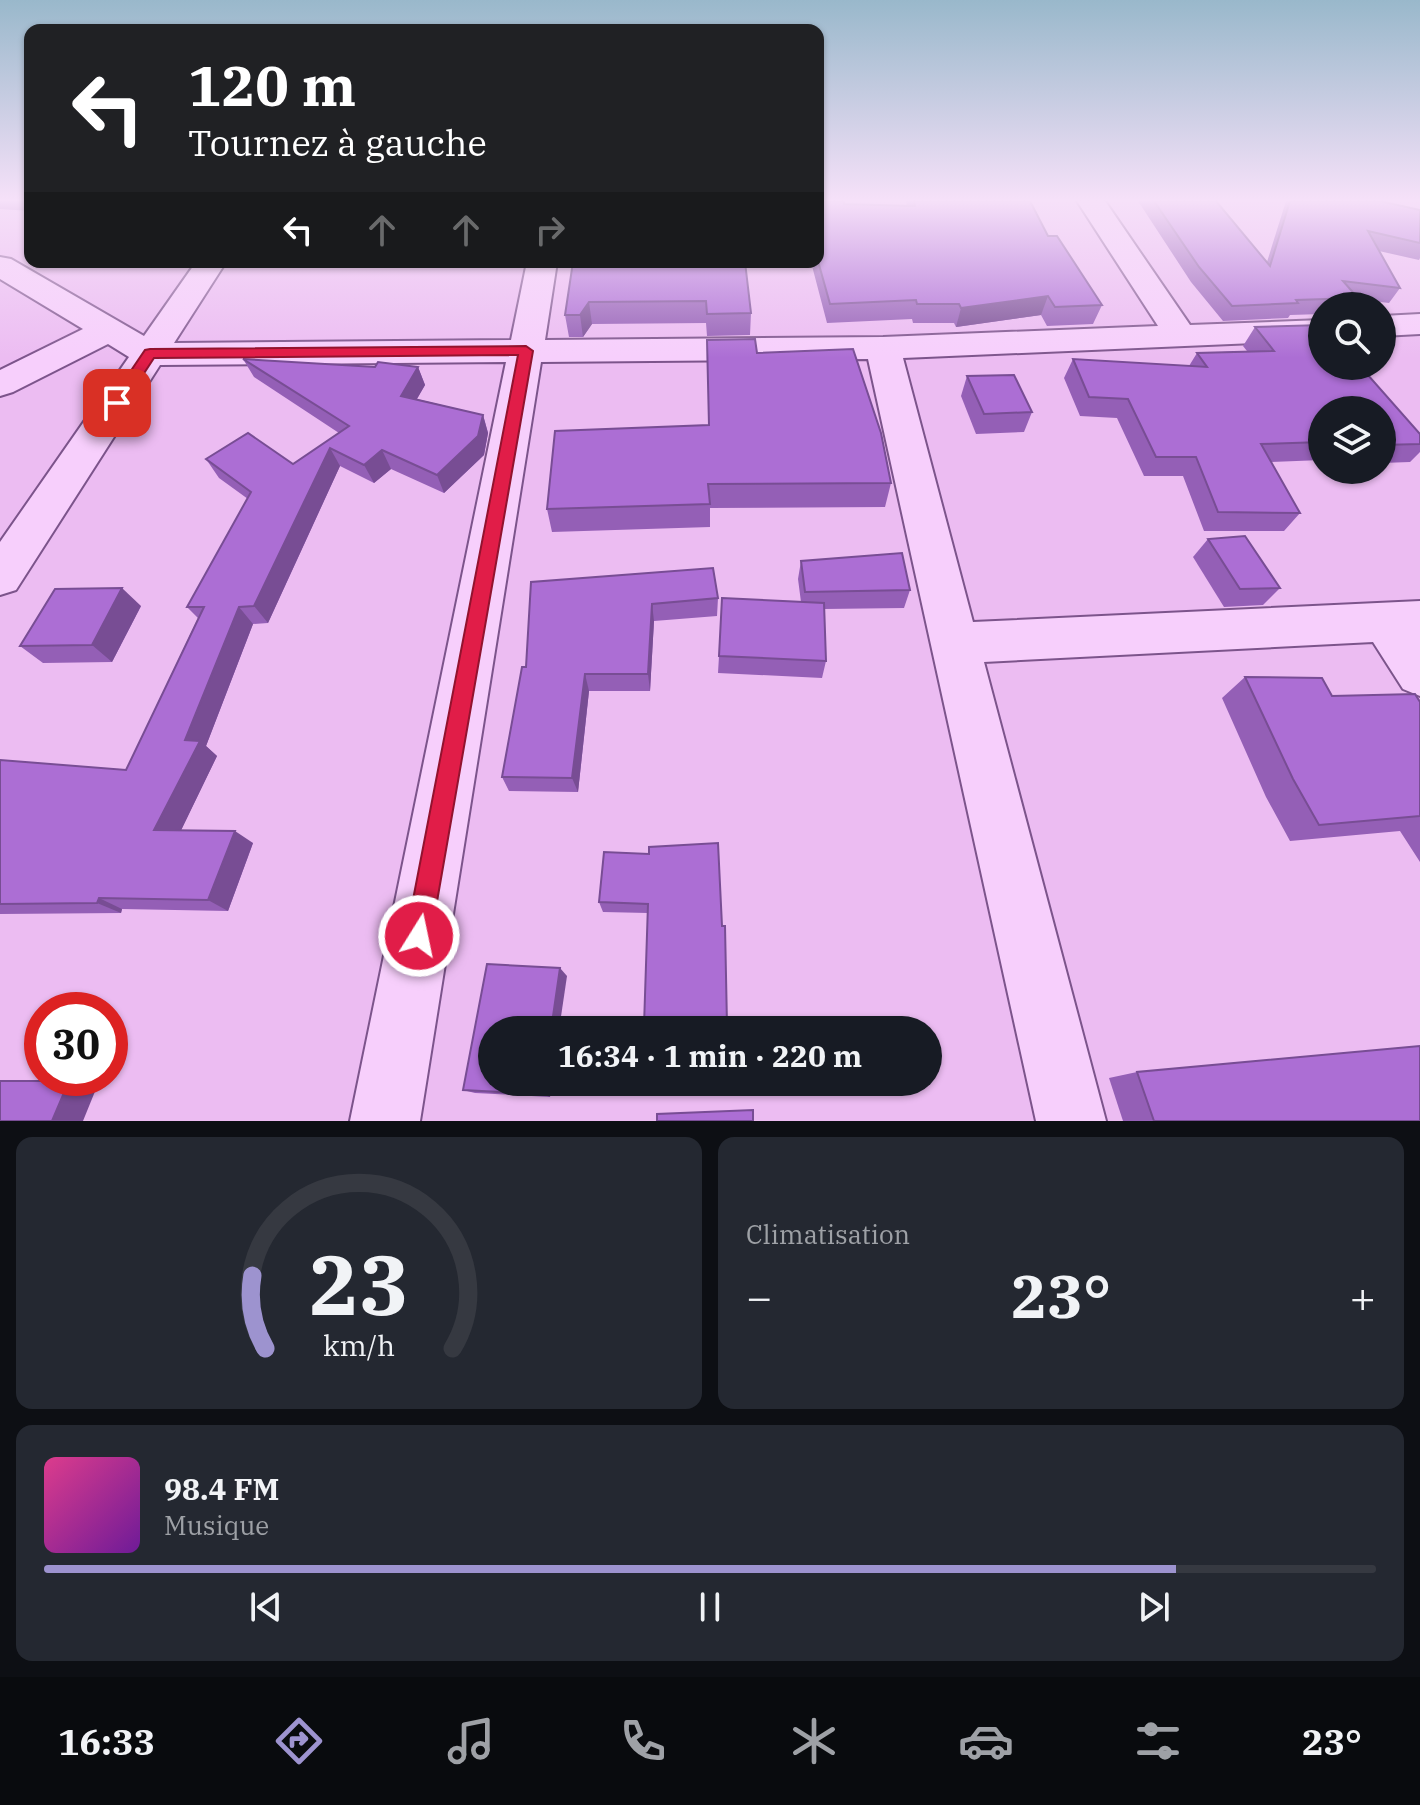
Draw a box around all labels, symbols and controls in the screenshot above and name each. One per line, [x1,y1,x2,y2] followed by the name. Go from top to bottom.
[188,49,356,121] text: 120 m
[56,56,160,160] icon: left
[188,119,487,166] text: Tournez à gauche
[276,208,320,252] icon: left
[360,208,404,252] icon: ahead
[444,208,488,252] icon: ahead
[528,208,572,252] icon: right
[1308,292,1396,484] map controls
[1308,292,1396,380] button: search
[83,369,151,437] pin
[95,381,139,425] icon: arrive
[1308,396,1396,484] button: layers
[377,894,461,978] position arrow
[24,992,128,1096] speed limit sign: 30
[558,1036,862,1075] text: 16:34 · 1 min · 220 m
[746,1217,910,1251] text: Climatisation
[309,1230,409,1338] text: 23
[1011,1256,1111,1335] text: 23°
[746,1268,772,1325] text: −
[1350,1268,1376,1325] text: +
[323,1327,395,1364] text: km/h
[164,1469,279,1508] text: 98.4 FM
[164,1508,269,1542] text: Musique
[244,1585,288,1629] icon: previous
[688,1585,732,1629] icon: pause
[1132,1585,1176,1629] icon: next
[271,1713,327,1769] icon: directions
[443,1713,499,1769] icon: music
[615,1713,671,1769] icon: phone
[786,1713,842,1769] icon: climate
[958,1713,1014,1769] icon: car
[1130,1713,1186,1769] icon: filters
[58,1718,155,1765] text: 16:33
[1302,1718,1362,1765] text: 23°

